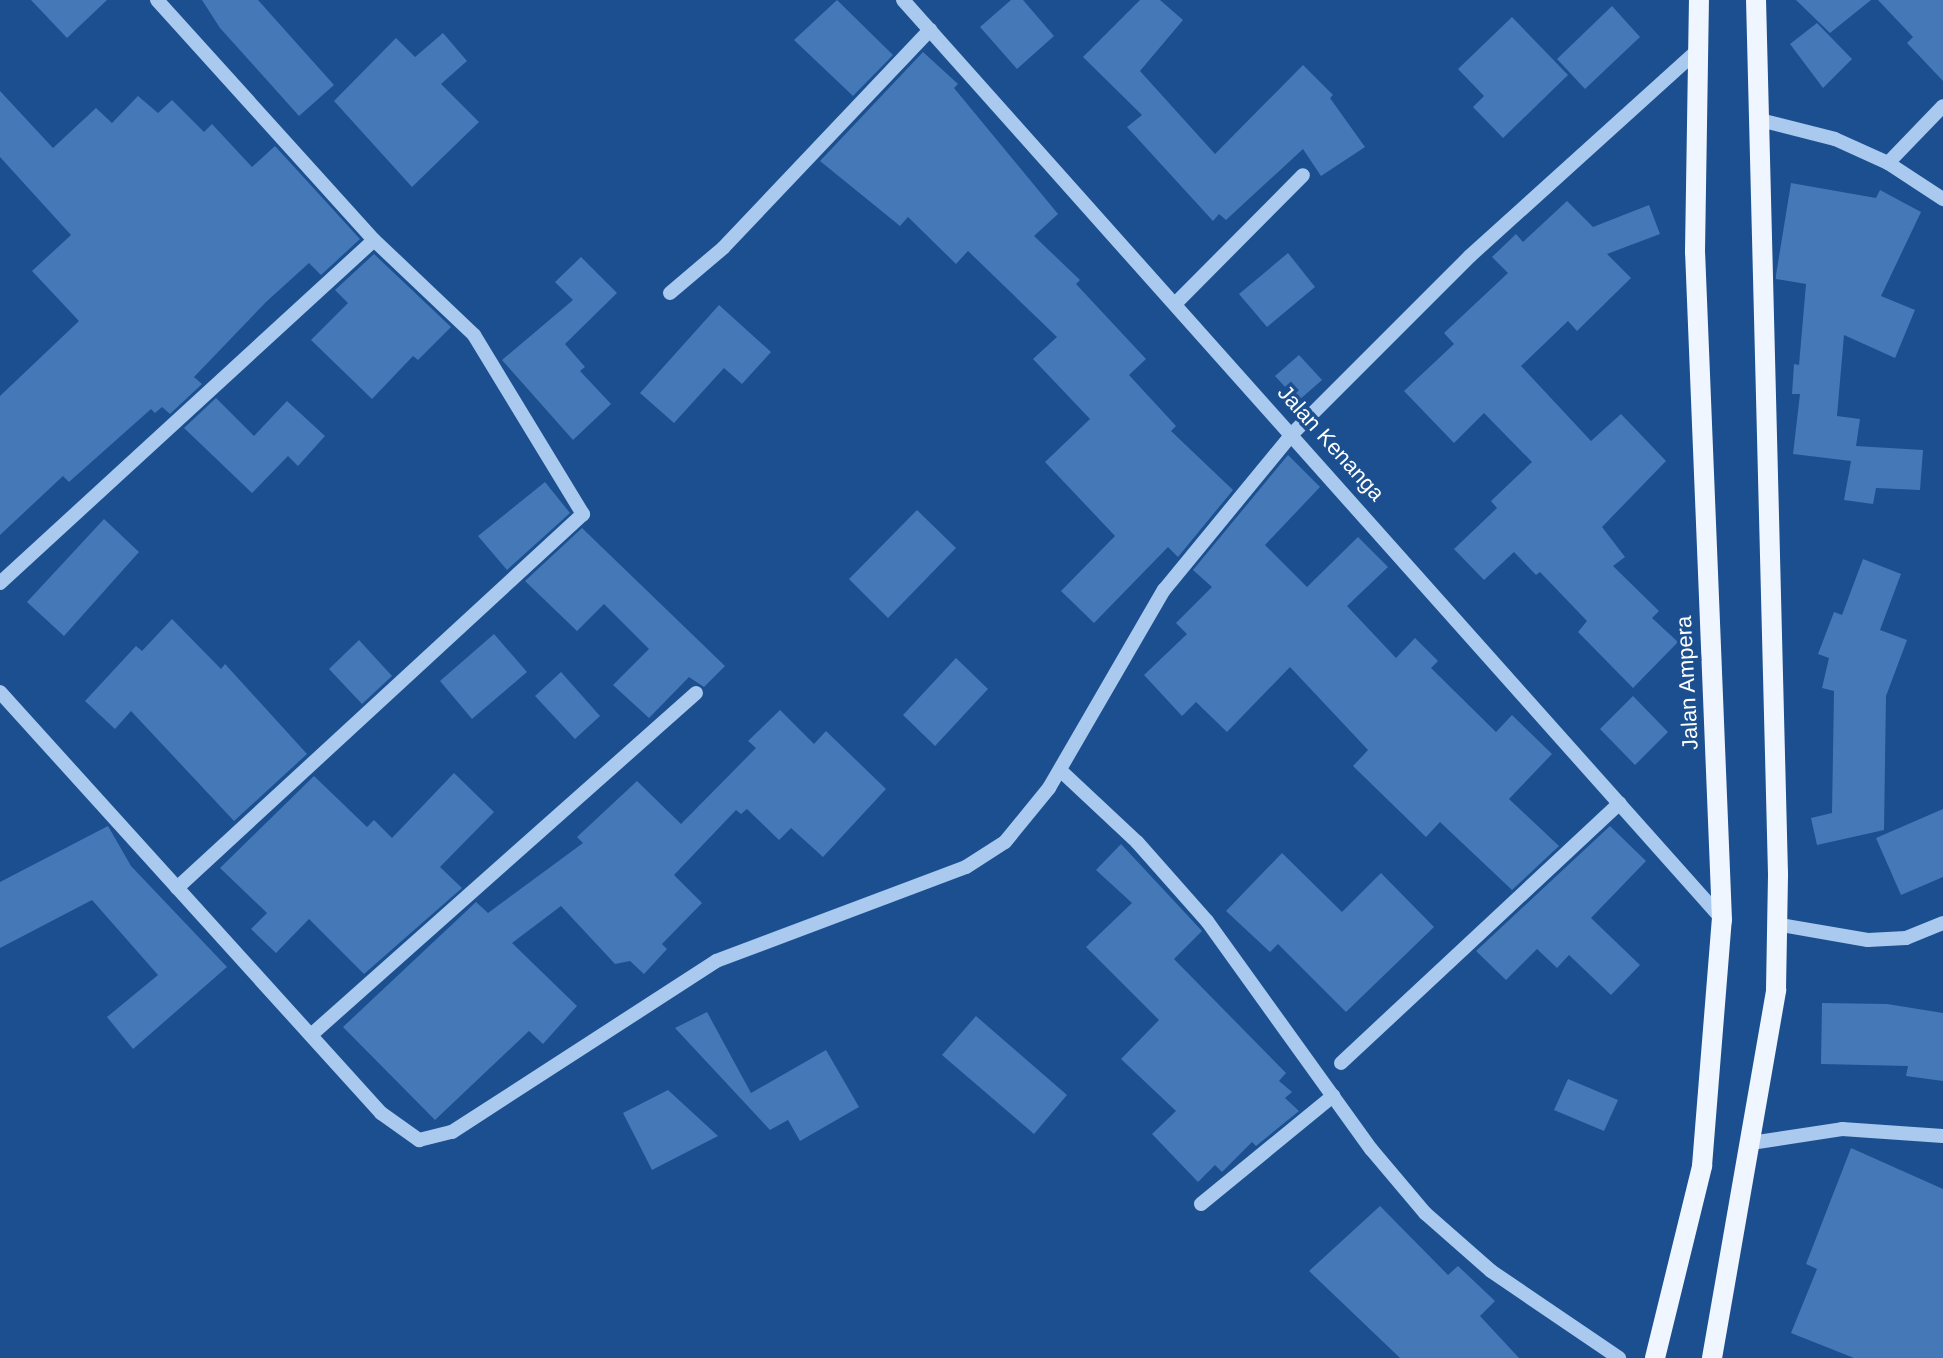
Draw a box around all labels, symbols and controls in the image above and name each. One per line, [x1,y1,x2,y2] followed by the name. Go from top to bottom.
[1272,380,1390,506] street label: Jalan Kenanga
[1670,615,1704,751] street label: Jalan Ampera

